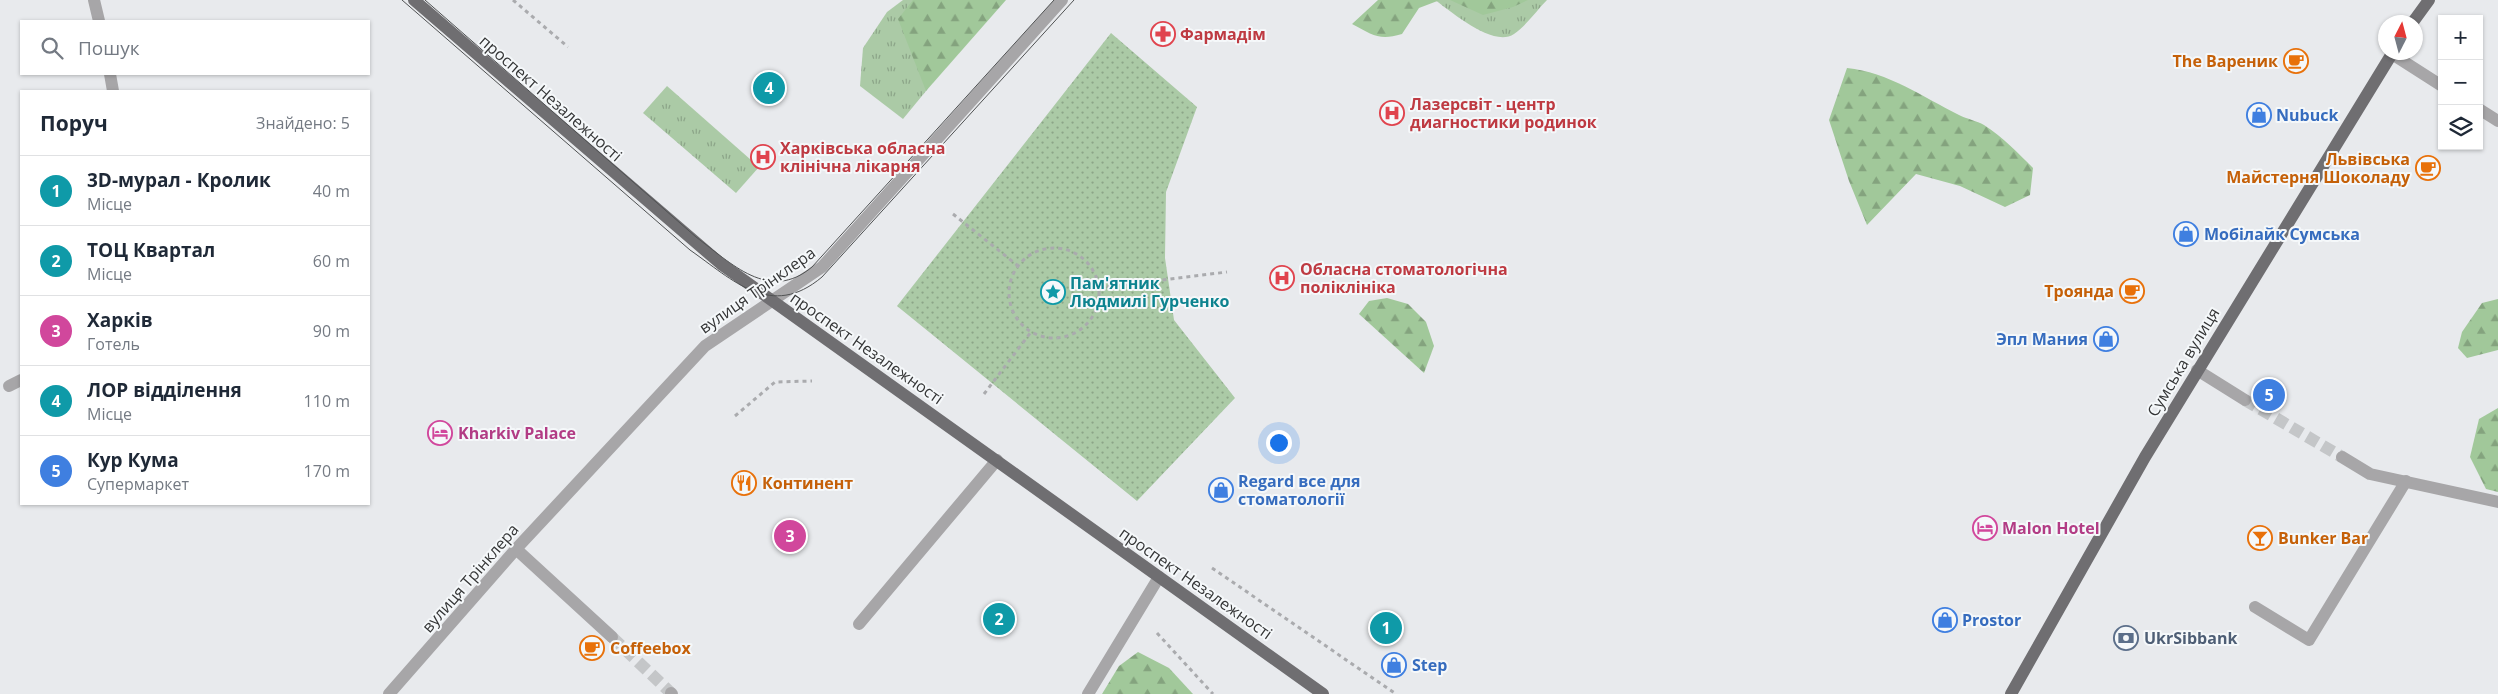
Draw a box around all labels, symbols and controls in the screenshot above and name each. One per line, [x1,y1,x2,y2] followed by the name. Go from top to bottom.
[2378,15,2423,60] north arrow
[2438,15,2483,150] map controls
[2438,15,2483,60] button: +
[20,20,370,75] search box
[1150,21,1176,47] pharmacy icon: Фармадім
[1180,23,1266,45] place label: Фармадім
[475,30,627,166] street label: проспект Незалежності
[38,34,66,62] icon: search
[78,35,140,61] text: Пошук
[2283,48,2309,74] cafe icon: The Вареник
[2173,50,2278,72] place label: The Вареник
[2438,60,2483,105] button: −
[753,69,785,107] pin: 4
[1410,93,1597,133] place label: Лазерсвіт - центр диагностики родинок
[1379,100,1405,126] hospital icon: Лазерсвіт - центр диагностики родинок
[2246,102,2272,128] shop icon: Nubuck
[2276,104,2338,126] place label: Nubuck
[2438,105,2483,150] button: layers
[40,109,108,137] text: Поруч
[256,112,350,134] text: Знайдено: 5
[780,137,945,177] place label: Харківська обласна клінічна лікарня
[750,144,776,170] hospital icon: Харківська обласна клінічна лікарня
[2226,148,2411,188] place label: Львівська Майстерня Шоколаду
[2415,155,2441,181] cafe icon: Львівська Майстерня Шоколаду
[87,167,271,193] text: 3D-мурал - Кролик
[51,180,61,202] text: 1
[313,180,350,202] text: 40 m
[87,193,132,215] text: Місце
[2173,221,2199,247] shop icon: Мобілайк Сумська
[2204,223,2360,245] place label: Мобілайк Сумська
[87,237,215,263] text: ТОЦ Квартал
[694,242,820,338] street label: вулиця Трінклера
[51,250,61,272] text: 2
[313,250,350,272] text: 60 m
[1300,258,1508,298] place label: Обласна стоматологічна поліклініка
[87,263,132,285] text: Місце
[1269,265,1295,291] hospital icon: Обласна стоматологічна поліклініка
[1070,272,1230,312] place label: Пам'ятник Людмилі Гурченко
[2119,278,2145,304] cafe icon: Троянда
[1040,279,1066,305] place icon: Пам'ятник Людмилі Гурченко
[2044,280,2114,302] place label: Троянда
[786,287,948,409] street label: проспект Незалежності
[2142,303,2224,421] street label: Сумська вулиця
[87,307,153,333] text: Харків
[51,320,61,342] text: 3
[313,320,350,342] text: 90 m
[2093,326,2119,352] shop icon: Эпл Мания
[1996,328,2088,350] place label: Эпл Мания
[87,333,140,355] text: Готель
[2253,376,2285,414] pin: 5
[87,377,242,403] text: ЛОР відділення
[51,390,61,412] text: 4
[304,390,350,412] text: 110 m
[87,403,132,425] text: Місце
[427,420,453,446] hotel icon: Kharkiv Palace
[458,422,576,444] place label: Kharkiv Palace
[1266,430,1292,456] your location
[87,447,179,473] text: Кур Кума
[51,460,61,482] text: 5
[304,460,350,482] text: 170 m
[731,470,757,496] restaurant icon: Континент
[1238,470,1361,510] place label: Regard все для стоматології
[762,472,853,494] place label: Континент
[87,473,189,495] text: Супермаркет
[1208,477,1234,503] shop icon: Regard все для стоматології
[1972,515,1998,541] hotel icon: Malon Hotel
[774,517,806,555] pin: 3
[2002,517,2100,539] place label: Malon Hotel
[417,519,523,637] street label: вулиця Трінклера
[1115,522,1277,644] street label: проспект Незалежності
[2247,525,2273,551] bar icon: Bunker Bar
[2278,527,2368,549] place label: Bunker Bar
[983,600,1015,638] pin: 2
[1932,607,1958,633] shop icon: Prostor
[1370,609,1402,647] pin: 1
[1962,609,2021,631] place label: Prostor
[2113,625,2139,651] bank icon: UkrSibbank
[2144,627,2237,649] place label: UkrSibbank
[579,635,605,661] cafe icon: Coffeebox
[610,637,691,659] place label: Coffeebox
[1381,652,1407,678] shop icon: Step
[1412,654,1447,676] place label: Step

